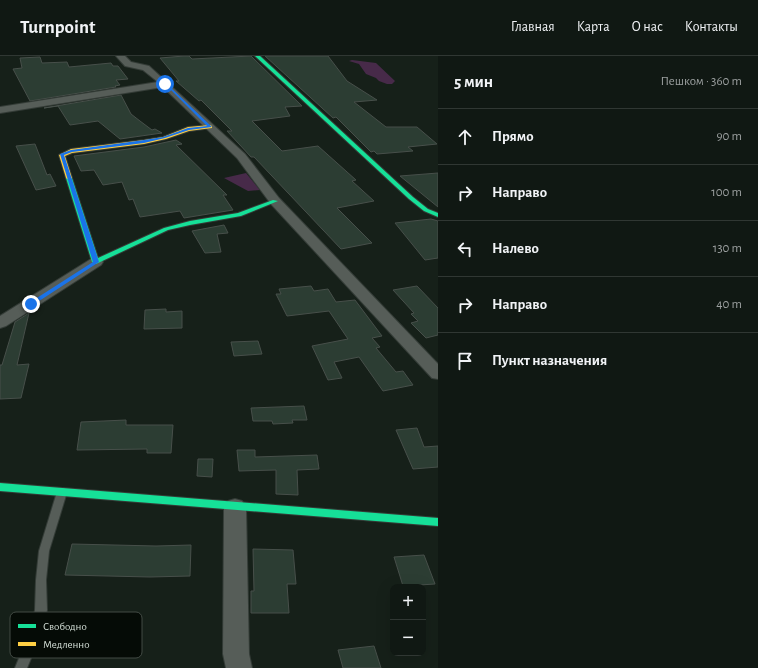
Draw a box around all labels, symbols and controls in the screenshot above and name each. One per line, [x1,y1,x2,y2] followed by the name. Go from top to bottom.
[20,18,95,37] text: Turnpoint
[511,20,555,34] text: Главная
[577,20,610,34] text: Карта
[632,20,663,34] text: О нас
[685,20,738,34] text: Контакты
[454,73,493,90] text: 5 мин
[156,75,174,93] route start
[661,75,742,88] text: Пешком · 360 m
[454,126,476,148] icon: ahead
[492,129,534,144] text: Прямо
[716,130,742,143] text: 90 m
[454,182,476,204] icon: right
[492,185,547,200] text: Направо
[711,186,742,199] text: 100 m
[454,238,476,260] icon: left
[492,241,539,256] text: Налево
[713,242,742,255] text: 130 m
[454,294,476,316] icon: right
[22,295,40,313] route end
[492,297,547,312] text: Направо
[716,298,742,311] text: 40 m
[454,350,476,372] icon: arrive
[492,353,607,368] text: Пункт назначения
[390,584,426,656] map controls
[390,584,426,620] button: +
[10,612,142,658] legend
[390,620,426,656] button: −
[43,621,87,632] text: Свободно
[43,639,90,650] text: Медленно

